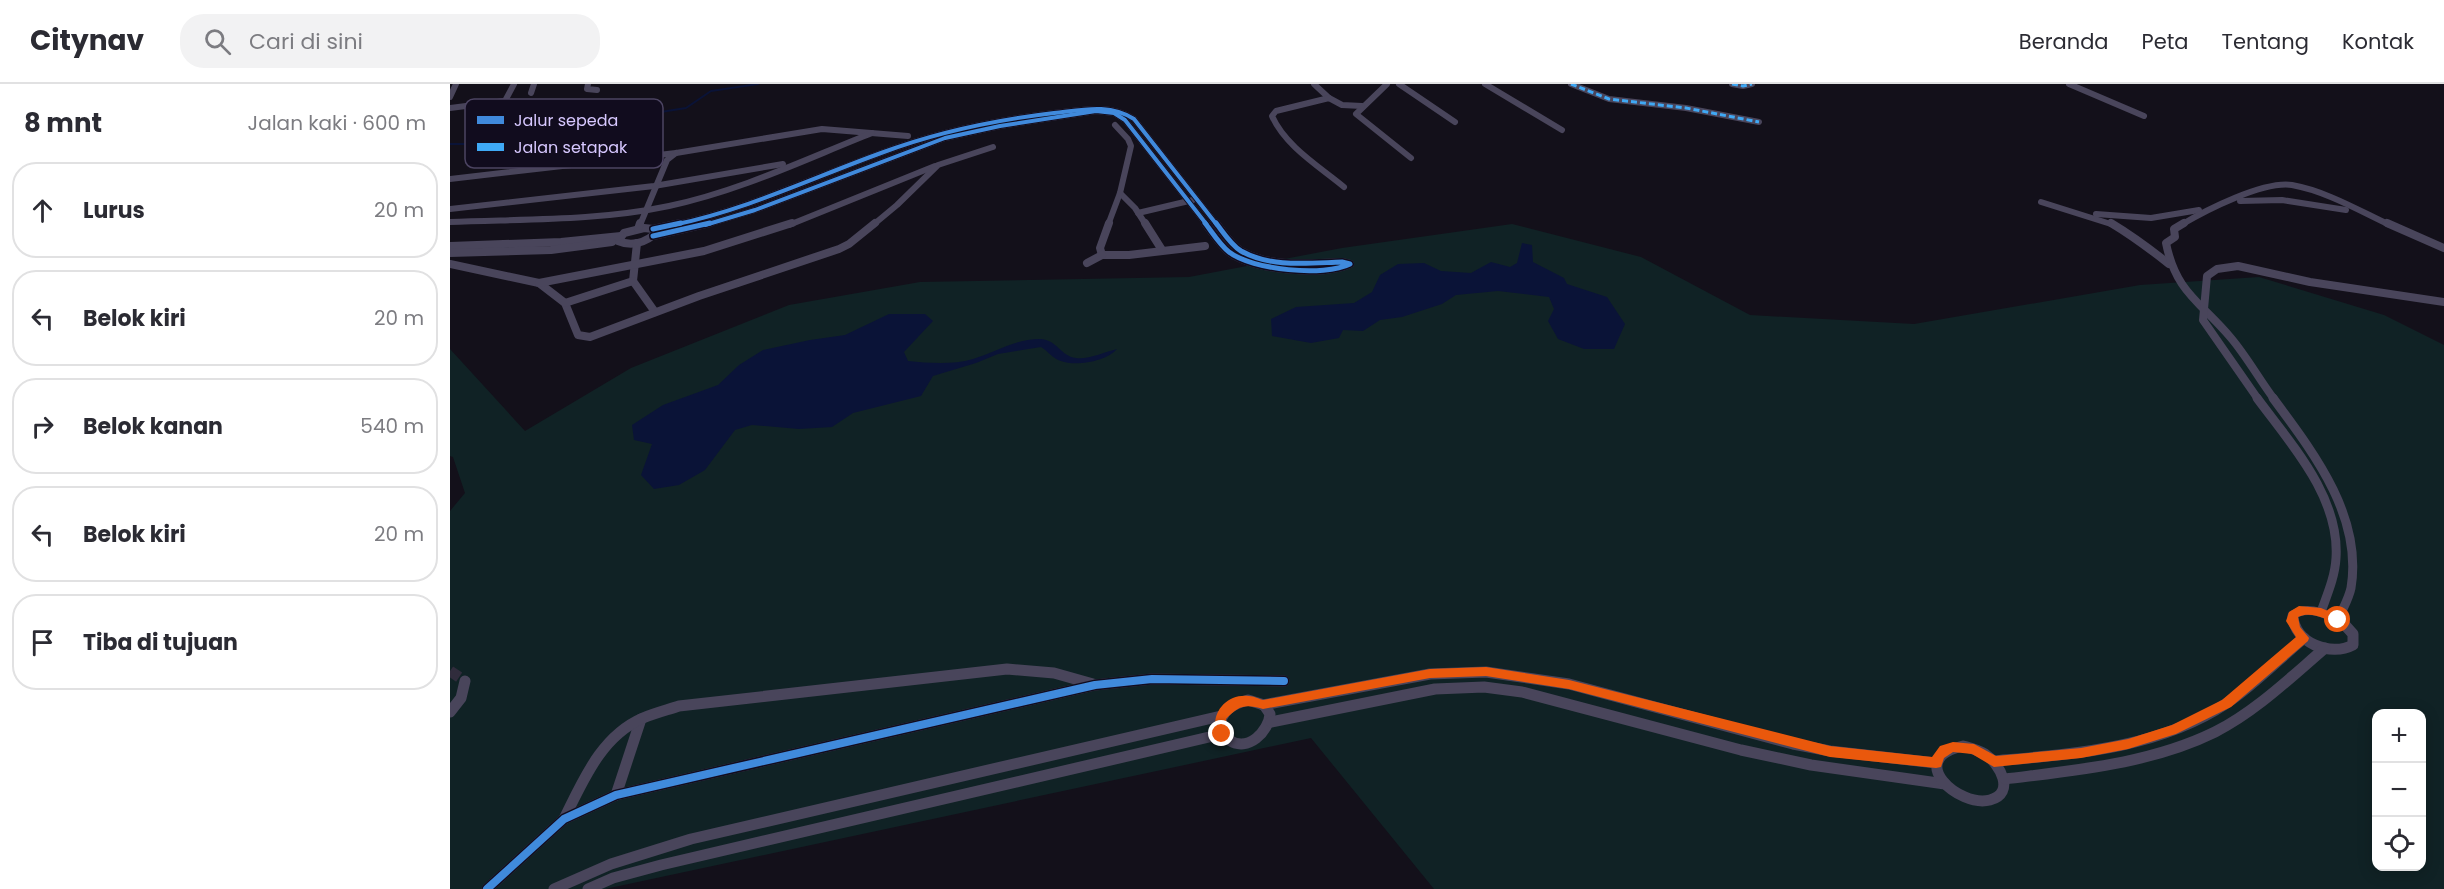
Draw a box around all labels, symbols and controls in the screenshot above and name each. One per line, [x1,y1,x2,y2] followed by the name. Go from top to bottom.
[180,14,600,68] search box
[30,21,144,60] text: Citynav
[201,25,234,58] icon: search
[249,26,363,57] text: Cari di sini
[2019,27,2109,56] text: Beranda
[2142,27,2189,56] text: Peta
[2222,27,2309,56] text: Tentang
[2342,27,2414,56] text: Kontak
[465,99,663,168] legend
[24,105,102,141] text: 8 mnt
[248,109,426,137] text: Jalan kaki · 600 m
[514,109,618,132] text: Jalur sepeda
[514,136,628,159] text: Jalan setapak
[26,194,59,227] icon: ahead
[83,195,145,226] text: Lurus
[374,196,424,224] text: 20 m
[26,302,59,335] icon: left
[83,303,186,334] text: Belok kiri
[374,304,424,332] text: 20 m
[26,410,59,443] icon: right
[83,411,223,442] text: Belok kanan
[360,412,424,440] text: 540 m
[26,518,59,551] icon: left
[83,519,186,550] text: Belok kiri
[374,520,424,548] text: 20 m
[2324,606,2350,632] route start
[26,626,59,659] icon: arrive
[83,627,238,658] text: Tiba di tujuan
[2372,709,2426,871] map controls
[2372,709,2426,763] button: +
[1208,720,1234,746] route end
[2372,763,2426,817] button: −
[2372,817,2426,871] button: locate

